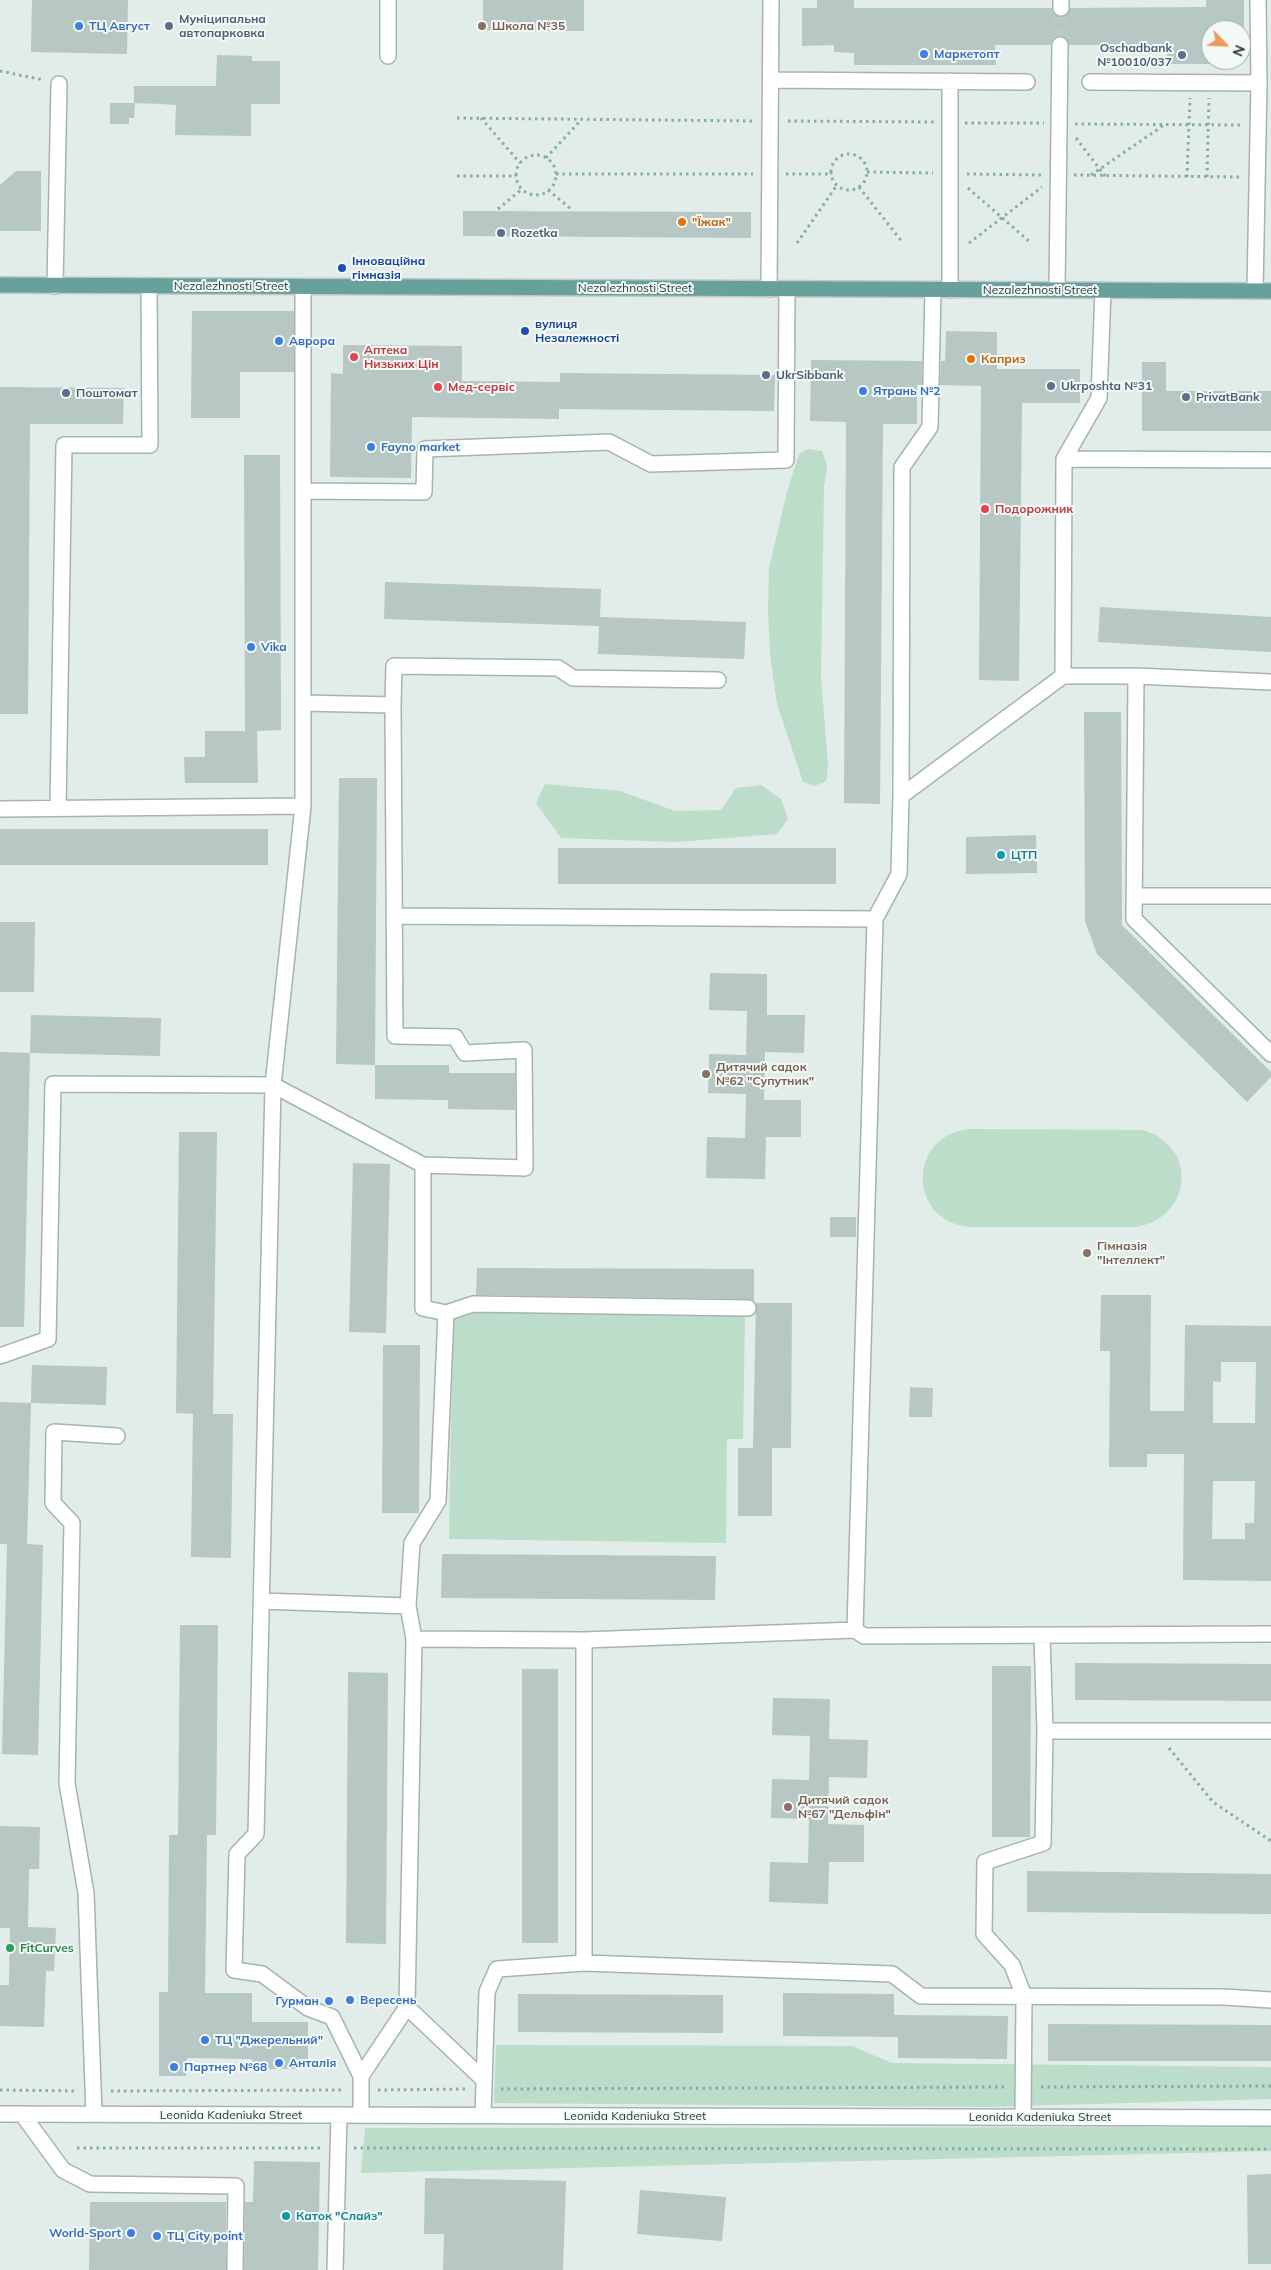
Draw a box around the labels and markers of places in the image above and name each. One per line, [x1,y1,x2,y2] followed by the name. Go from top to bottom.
[179,12,266,40] place label: Муніципальна автопарковка
[89,19,150,33] place label: ТЦ Август
[492,19,565,33] place label: Школа №35
[73,20,85,32] marker: ТЦ Август
[163,20,175,32] marker: Муніципальна автопарковка
[476,20,488,32] marker: Школа №35
[1097,41,1172,69] place label: Oschadbank №10010/037
[934,47,999,61] place label: Маркетопт
[918,48,930,60] marker: Маркетопт
[1176,49,1188,61] marker: Oschadbank №10010/037
[692,215,731,229] place label: "Їжак"
[676,216,688,228] marker: "Їжак"
[511,226,558,240] place label: Rozetka
[495,227,507,239] marker: Rozetka
[352,254,425,282] place label: Інноваційна гімназія
[336,262,348,274] marker: Інноваційна гімназія
[535,317,619,345] place label: вулиця Незалежності
[519,325,531,337] marker: вулиця Незалежності
[289,334,335,348] place label: Аврора
[273,335,285,347] marker: Аврора
[364,343,439,371] place label: Аптека Низьких Цін
[348,351,360,363] marker: Аптека Низьких Цін
[981,352,1026,366] place label: Каприз
[965,353,977,365] marker: Каприз
[776,368,843,382] place label: UkrSibbank
[760,369,772,381] marker: UkrSibbank
[1061,379,1152,393] place label: Ukrposhta №31
[448,380,515,394] place label: Мед-сервіс
[1045,380,1057,392] marker: Ukrposhta №31
[432,381,444,393] marker: Мед-сервіс
[873,384,941,398] place label: Ятрань №2
[857,385,869,397] marker: Ятрань №2
[76,386,138,400] place label: Поштомат
[60,387,72,399] marker: Поштомат
[1196,390,1260,404] place label: PrivatBank
[1180,391,1192,403] marker: PrivatBank
[381,440,460,454] place label: Fayno market
[365,441,377,453] marker: Fayno market
[995,502,1073,516] place label: Подорожник
[979,503,991,515] marker: Подорожник
[261,640,287,654] place label: Vika
[245,641,257,653] marker: Vika
[1011,848,1037,862] place label: ЦТП
[995,849,1007,861] marker: ЦТП
[716,1060,814,1088] place label: Дитячий садок №62 "Супутник"
[700,1068,712,1080] marker: Дитячий садок №62 "Супутник"
[1097,1239,1165,1267] place label: Гімназія "Інтеллект"
[1081,1247,1093,1259] marker: Гімназія "Інтеллект"
[798,1793,891,1821] place label: Дитячий садок №67 "Дельфін"
[782,1801,794,1813] marker: Дитячий садок №67 "Дельфін"
[20,1941,74,1955] place label: FitCurves
[4,1942,16,1954] marker: FitCurves
[360,1993,417,2007] place label: Вересень
[276,1994,319,2008] place label: Гурман
[344,1994,356,2006] marker: Вересень
[323,1995,335,2007] marker: Гурман
[215,2033,323,2047] place label: ТЦ "Джерельний"
[199,2034,211,2046] marker: ТЦ "Джерельний"
[289,2056,336,2070] place label: Анталія
[273,2057,285,2069] marker: Анталія
[184,2060,267,2074] place label: Партнер №68
[168,2061,180,2073] marker: Партнер №68
[296,2209,383,2223] place label: Каток "Слайз"
[280,2210,292,2222] marker: Каток "Слайз"
[49,2226,121,2240] place label: World-Sport
[125,2227,137,2239] marker: World-Sport
[167,2229,243,2243] place label: ТЦ City point
[151,2230,163,2242] marker: ТЦ City point

